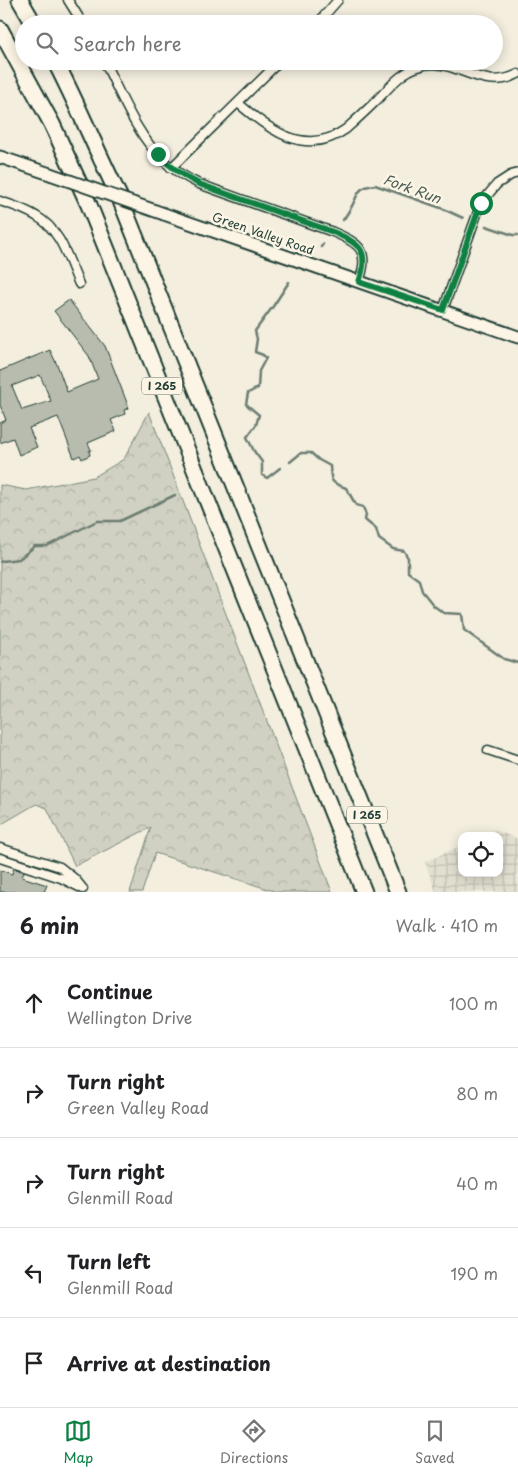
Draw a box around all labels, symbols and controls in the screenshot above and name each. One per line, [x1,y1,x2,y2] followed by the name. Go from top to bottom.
[15,15,503,70] search box
[33,29,61,57] icon: search
[73,29,182,57] text: Search here
[147,143,170,166] route end
[380,168,444,209] water label: Fork Run
[470,192,493,215] route start
[210,207,317,259] street label: Green Valley Road
[142,378,182,394] road number: I 265
[347,806,387,824] road number: I 265
[458,832,503,877] map controls
[458,832,503,877] button: locate
[20,909,79,941] text: 6 min
[396,913,498,937] text: Walk · 410 m
[67,977,153,1005] text: Continue
[20,989,48,1017] icon: ahead
[449,991,498,1015] text: 100 m
[67,1005,192,1029] text: Wellington Drive
[67,1067,165,1095] text: Turn right
[20,1079,48,1107] icon: right
[456,1081,498,1105] text: 80 m
[67,1095,209,1119] text: Green Valley Road
[67,1157,165,1185] text: Turn right
[20,1169,48,1197] icon: right
[456,1171,498,1195] text: 40 m
[67,1185,173,1209] text: Glenmill Road
[67,1247,151,1275] text: Turn left
[20,1259,48,1287] icon: left
[450,1261,498,1285] text: 190 m
[67,1275,173,1299] text: Glenmill Road
[20,1349,48,1377] icon: arrive
[67,1349,271,1377] text: Arrive at destination
[63,1417,93,1468] tab: Map
[220,1417,288,1468] tab: Directions
[415,1417,455,1468] tab: Saved

